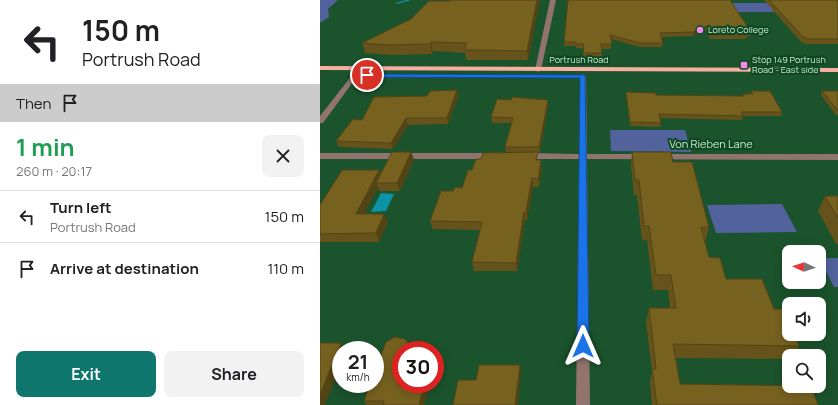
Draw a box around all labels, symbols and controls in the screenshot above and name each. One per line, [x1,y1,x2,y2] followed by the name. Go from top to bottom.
[82,11,160,49] text: 150 m
[16,16,68,68] icon: left
[708,23,769,36] place label: Loreto College
[695,25,705,35] marker: Loreto College
[82,47,201,71] text: Portrush Road
[549,53,609,66] street label: Portrush Road
[752,53,826,76] place label: Stop 149 Portrush Road - East side
[350,58,384,92] pin
[739,60,749,70] marker: Stop 149 Portrush Road - East side
[356,64,378,86] icon: arrive
[59,92,81,114] icon: arrive
[16,93,51,114] text: Then
[16,130,75,163] text: 1 min
[262,135,304,177] button: close
[669,136,753,151] street label: Von Rieben Lane
[16,162,92,180] text: 260 m · 20:17
[50,197,112,218] text: Turn left
[16,206,38,228] icon: left
[265,206,304,227] text: 150 m
[50,218,136,236] text: Portrush Road
[782,245,826,289] north arrow
[782,245,826,393] map controls
[16,258,38,280] icon: arrive
[50,258,199,279] text: Arrive at destination
[267,258,304,279] text: 110 m
[782,297,826,341] button: sound
[562,325,604,367] position arrow
[392,341,444,393] speed limit sign: 30
[348,348,368,375] text: 21
[782,349,826,393] button: search
[16,351,156,397] button: Exit
[164,351,304,397] button: Share
[346,370,370,384] text: km/h

